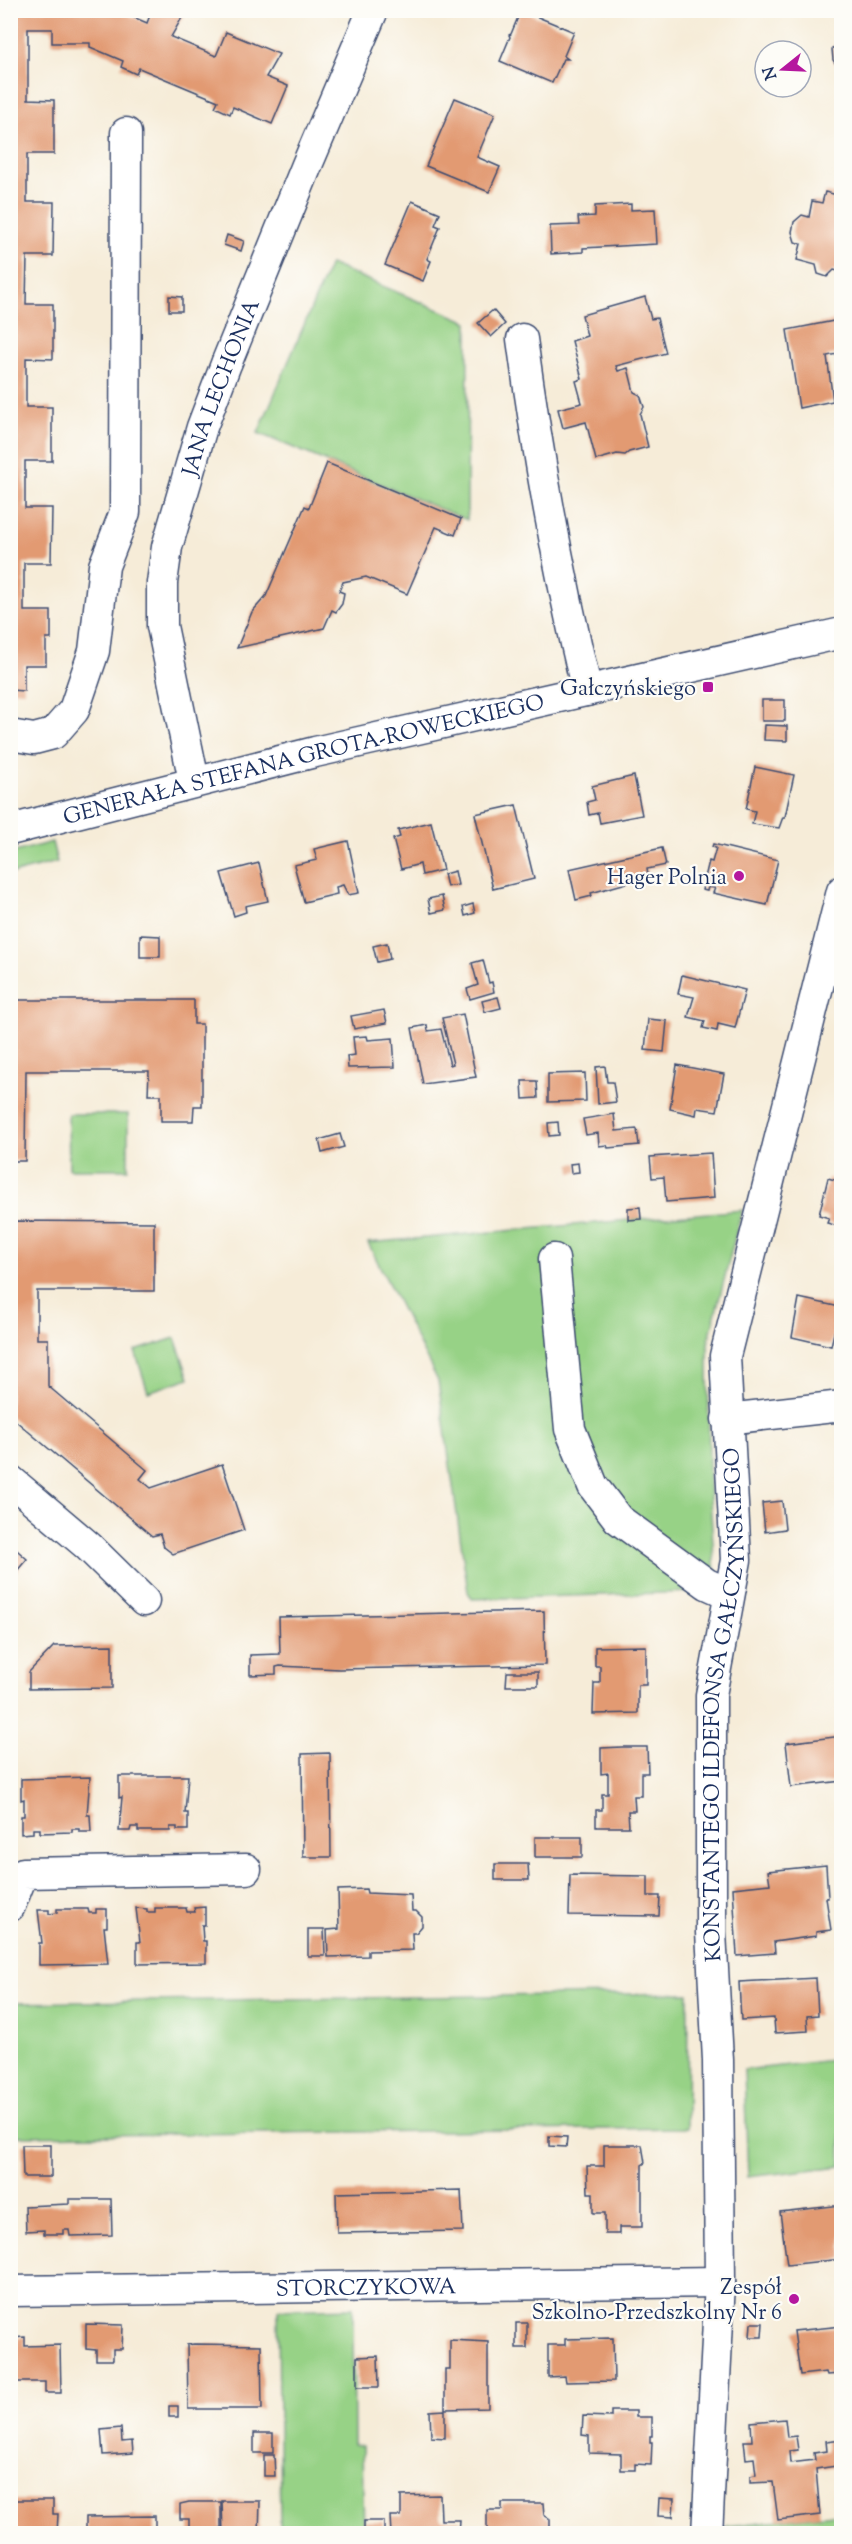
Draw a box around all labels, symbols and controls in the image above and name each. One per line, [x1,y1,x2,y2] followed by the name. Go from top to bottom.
[753,39,813,99] north arrow
[758,63,784,82] text: N
[175,295,270,481] street label: JANA LECHONIA
[560,674,696,706] place label: Gałczyńskiego
[701,680,715,694] marker: Gałczyńskiego
[60,688,548,835] street label: GENERAŁA STEFANA GROTA-ROWECKIEGO
[607,863,727,895] place label: Hager Polnia
[732,869,746,883] marker: Hager Polnia
[698,1447,755,1963] street label: KONSTANTEGO ILDEFONSA GAŁCZYŃSKIEGO
[275,2272,457,2307] street label: STORCZYKOWA
[531,2273,782,2330] place label: Zespół Szkolno-Przedszkolny Nr 6
[787,2292,801,2306] marker: Zespół Szkolno-Przedszkolny Nr 6

